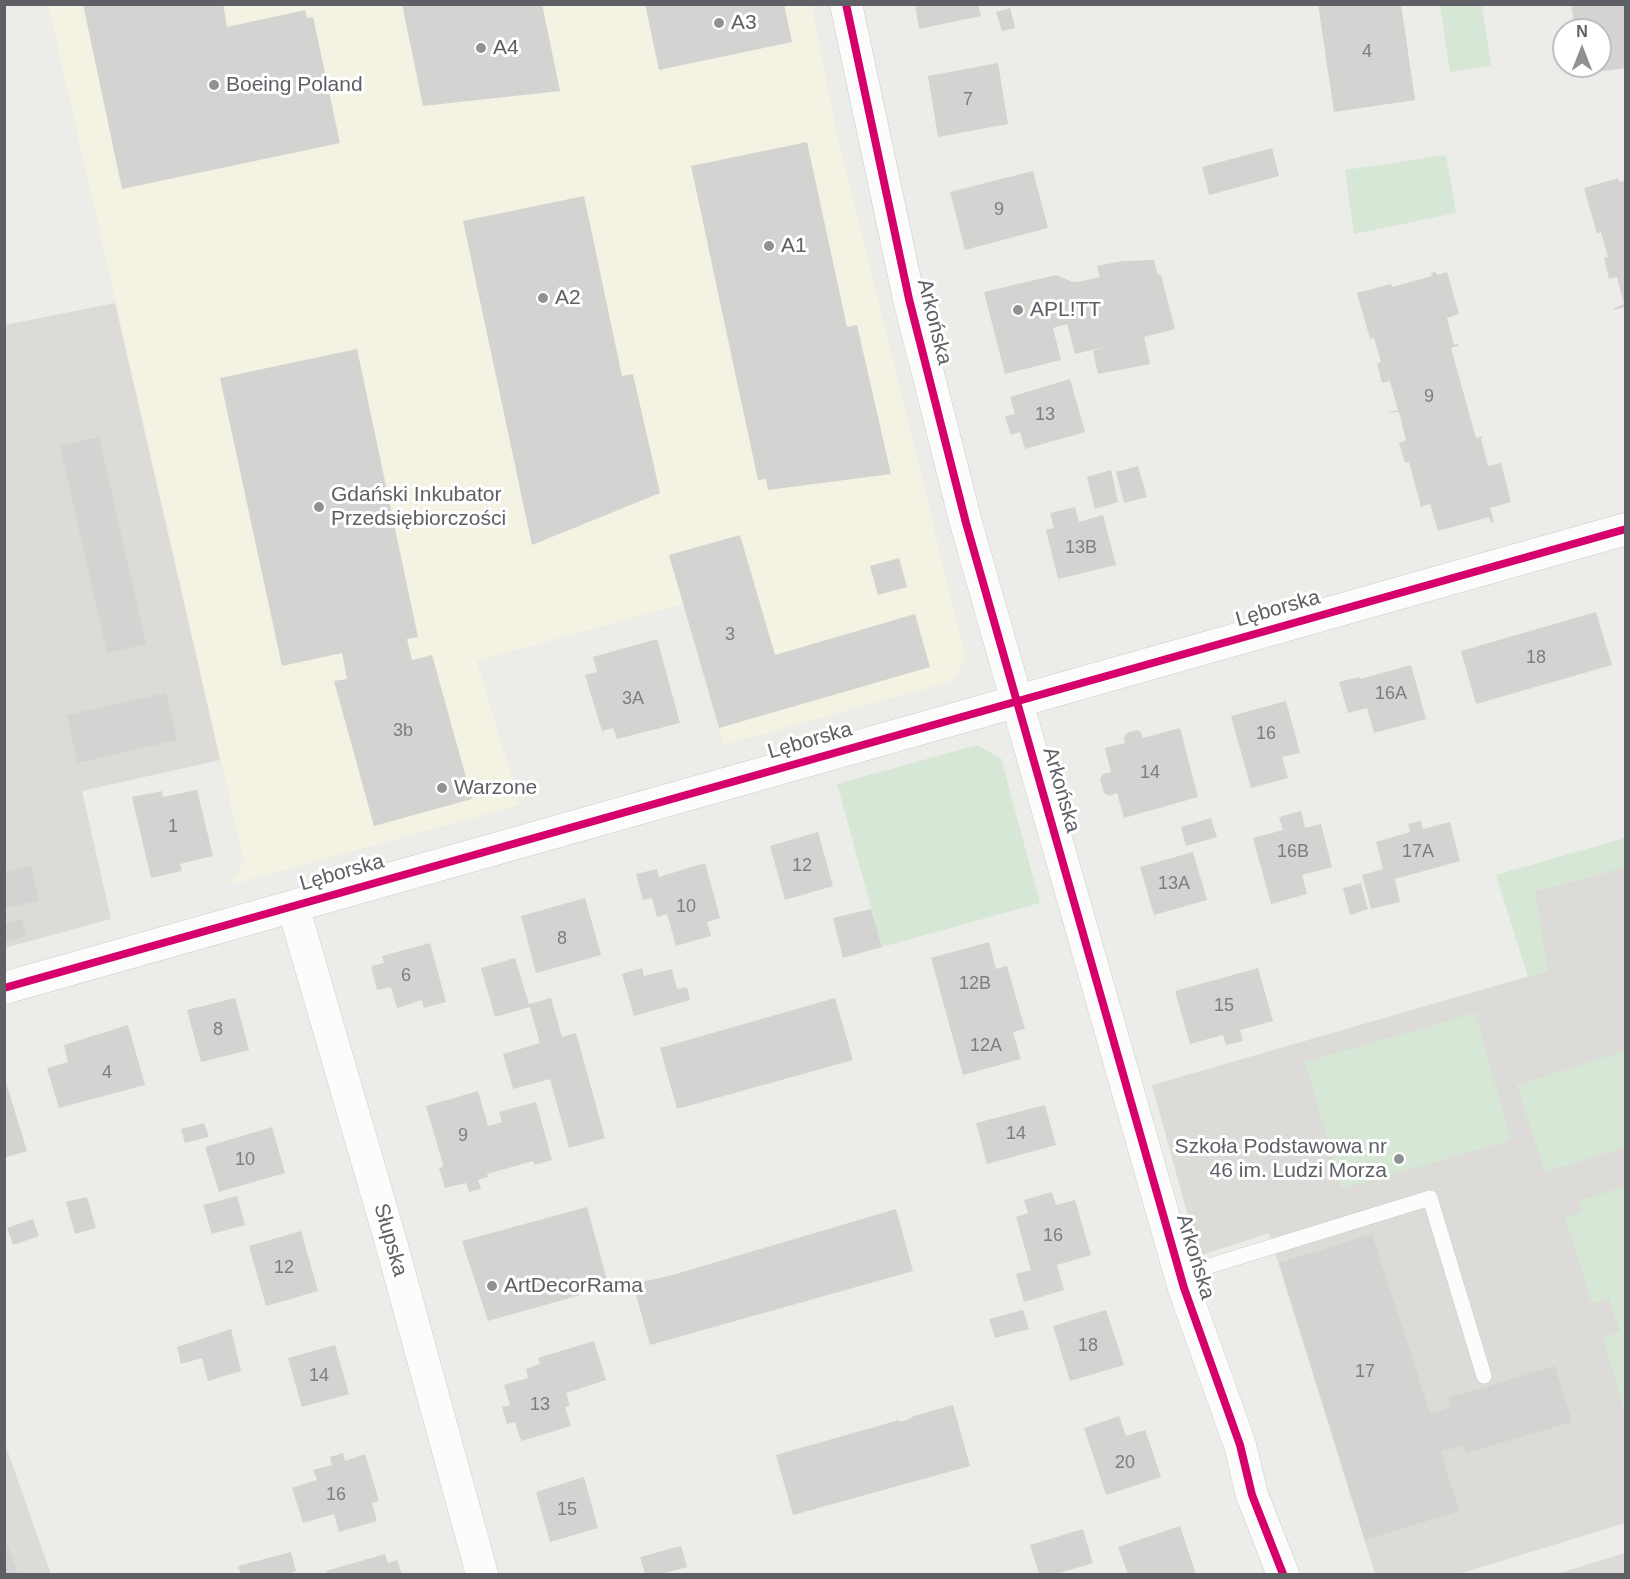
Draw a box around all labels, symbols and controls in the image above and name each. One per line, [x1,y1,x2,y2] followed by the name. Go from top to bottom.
[731,10,757,36] place label: A3
[712,16,726,30] marker: A3
[1552,18,1612,78] north arrow
[1576,23,1588,40] text: N
[493,35,519,61] place label: A4
[474,41,488,55] marker: A4
[1362,41,1372,63] house number: 4
[226,72,363,98] place label: Boeing Poland
[207,78,221,92] marker: Boeing Poland
[963,89,973,111] house number: 7
[994,199,1004,221] house number: 9
[781,233,807,259] place label: A1
[762,239,776,253] marker: A1
[911,276,957,368] street label: Arkońska
[555,285,581,311] place label: A2
[536,291,550,305] marker: A2
[1030,297,1101,323] place label: APL!TT
[1011,303,1025,317] marker: APL!TT
[1424,386,1434,408] house number: 9
[1035,404,1055,426] house number: 13
[331,482,506,532] place label: Gdański Inkubator Przedsiębiorczości
[312,500,326,514] marker: Gdański Inkubator Przedsiębiorczości
[1065,537,1097,559] house number: 13B
[1233,585,1323,633] street label: Lęborska
[725,624,735,646] house number: 3
[1526,647,1546,669] house number: 18
[1375,683,1407,705] house number: 16A
[622,688,644,710] house number: 3A
[765,717,855,765] street label: Lęborska
[393,720,413,742] house number: 3b
[1256,723,1276,745] house number: 16
[1037,744,1085,836] street label: Arkońska
[1140,762,1160,784] house number: 14
[454,775,537,801] place label: Warzone
[435,781,449,795] marker: Warzone
[168,816,178,838] house number: 1
[1277,841,1309,863] house number: 16B
[1402,841,1434,863] house number: 17A
[297,849,387,897] street label: Lęborska
[792,855,812,877] house number: 12
[1158,873,1190,895] house number: 13A
[676,896,696,918] house number: 10
[557,928,567,950] house number: 8
[401,965,411,987] house number: 6
[959,973,991,995] house number: 12B
[1214,995,1234,1017] house number: 15
[213,1019,223,1041] house number: 8
[970,1035,1002,1057] house number: 12A
[102,1062,112,1084] house number: 4
[1006,1123,1026,1145] house number: 14
[458,1125,468,1147] house number: 9
[1175,1134,1387,1184] place label: Szkoła Podstawowa nr 46 im. Ludzi Morza
[235,1149,255,1171] house number: 10
[1392,1152,1406,1166] marker: Szkoła Podstawowa nr 46 im. Ludzi Morza
[368,1201,412,1279] street label: Słupska
[1170,1211,1220,1303] street label: Arkońska
[1043,1225,1063,1247] house number: 16
[274,1257,294,1279] house number: 12
[504,1273,643,1299] place label: ArtDecorRama
[485,1279,499,1293] marker: ArtDecorRama
[1078,1335,1098,1357] house number: 18
[1355,1361,1375,1383] house number: 17
[309,1365,329,1387] house number: 14
[530,1394,550,1416] house number: 13
[1115,1452,1135,1474] house number: 20
[326,1484,346,1506] house number: 16
[557,1499,577,1521] house number: 15

